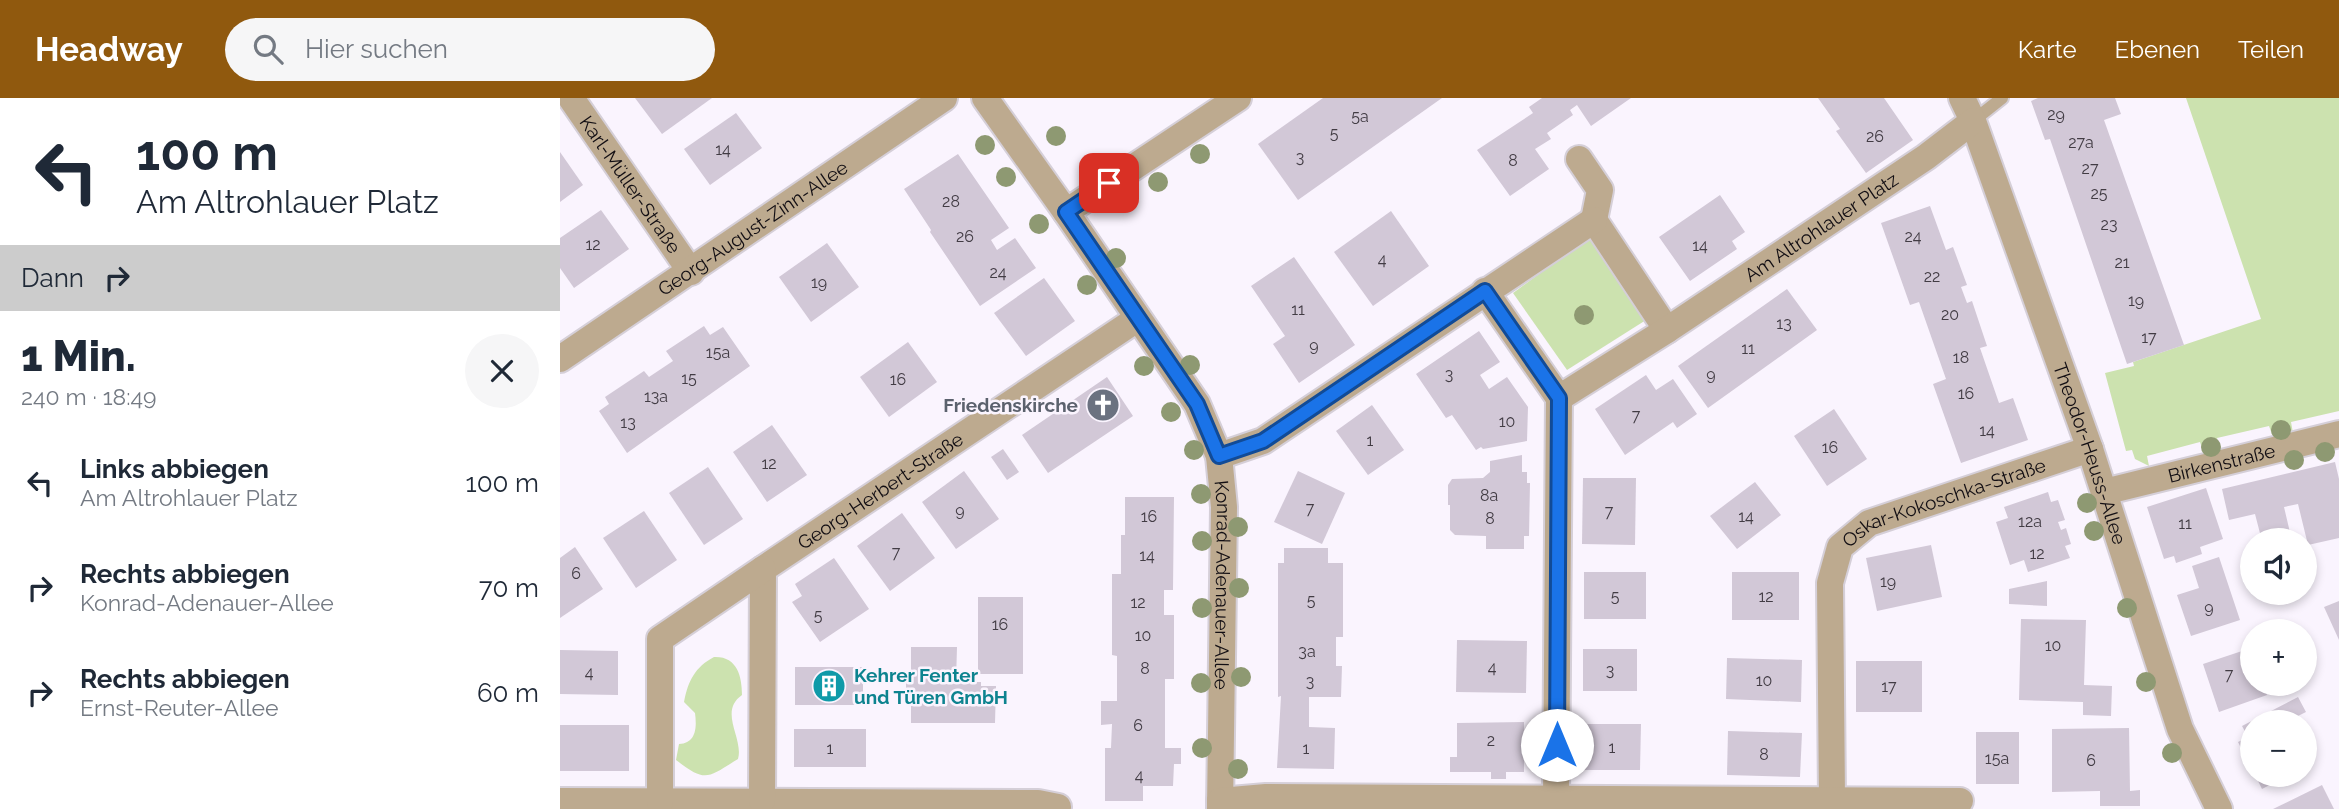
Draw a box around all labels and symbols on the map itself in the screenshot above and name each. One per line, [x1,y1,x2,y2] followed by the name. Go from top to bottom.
[2047,105,2065,124] house number: 29
[1351,107,1369,126] house number: 5a
[576,112,686,257] street label: Karl-Müller-Straße
[1330,124,1339,143] house number: 5
[1866,127,1884,146] house number: 26
[2068,133,2094,152] house number: 27a
[715,140,731,159] house number: 14
[1296,148,1304,167] house number: 3
[1508,151,1518,170] house number: 8
[1079,153,1139,213] pin
[654,156,852,300] street label: Georg-August-Zinn-Allee
[2082,159,2099,178] house number: 27
[1740,168,1902,286] street label: Am Altrohlauer Platz
[2090,184,2108,203] house number: 25
[942,192,960,211] house number: 28
[2101,215,2117,234] house number: 23
[956,227,974,246] house number: 26
[1904,227,1922,246] house number: 24
[585,235,601,254] house number: 12
[1692,236,1708,255] house number: 14
[1378,250,1387,269] house number: 4
[2114,253,2130,272] house number: 21
[989,263,1007,282] house number: 24
[1924,267,1940,286] house number: 22
[811,273,827,292] house number: 19
[2128,291,2144,310] house number: 19
[1291,300,1305,319] house number: 11
[1941,305,1959,324] house number: 20
[1776,314,1792,333] house number: 13
[2141,328,2157,347] house number: 17
[1309,336,1319,355] house number: 9
[1741,339,1755,358] house number: 11
[706,343,730,362] house number: 15a
[1953,348,1969,367] house number: 18
[2049,360,2131,547] street label: Theodor-Heuss-Allee
[1445,365,1453,384] house number: 3
[1706,365,1716,384] house number: 9
[681,369,697,388] house number: 15
[890,370,906,389] house number: 16
[1958,384,1974,403] house number: 16
[1084,386,1122,424] church icon: Friedenskirche
[644,387,668,406] house number: 13a
[943,394,1078,416] place label: Friedenskirche
[1632,406,1641,425] house number: 7
[1499,412,1515,431] house number: 10
[620,413,636,432] house number: 13
[1979,421,1995,440] house number: 14
[793,428,967,554] street label: Georg-Herbert-Straße
[1367,431,1374,450] house number: 1
[1822,438,1838,457] house number: 16
[2166,439,2277,487] street label: Birkenstraße
[761,454,777,473] house number: 12
[1838,454,2048,552] street label: Oskar-Kokoschka-Straße
[1210,479,1235,690] street label: Konrad-Adenauer-Allee
[1480,486,1498,505] house number: 8a
[1306,499,1315,518] house number: 7
[955,501,965,520] house number: 9
[1605,502,1614,521] house number: 7
[1141,507,1157,526] house number: 16
[1738,507,1754,526] house number: 14
[1485,509,1495,528] house number: 8
[2018,512,2042,531] house number: 12a
[2178,514,2192,533] house number: 11
[892,543,901,562] house number: 7
[2029,544,2045,563] house number: 12
[1139,546,1155,565] house number: 14
[571,564,581,583] house number: 6
[1880,572,1896,591] house number: 19
[1611,587,1620,606] house number: 5
[1758,587,1774,606] house number: 12
[1307,591,1316,610] house number: 5
[1130,593,1146,612] house number: 12
[2204,598,2214,617] house number: 9
[814,606,823,625] house number: 5
[992,615,1008,634] house number: 16
[1135,626,1151,645] house number: 10
[2045,636,2061,655] house number: 10
[1298,642,1316,661] house number: 3a
[1488,658,1497,677] house number: 4
[1140,659,1150,678] house number: 8
[1606,661,1614,680] house number: 3
[585,663,594,682] house number: 4
[854,664,1008,708] place label: Kehrer Fenter und Türen GmbH
[2225,665,2234,684] house number: 7
[810,667,848,705] building icon: Kehrer Fenter und Türen GmbH
[1756,671,1772,690] house number: 10
[1306,672,1314,691] house number: 3
[1881,677,1897,696] house number: 17
[1520,708,1594,782] position arrow
[1133,716,1143,735] house number: 6
[1487,731,1495,750] house number: 2
[1609,738,1616,757] house number: 1
[827,739,834,758] house number: 1
[1303,739,1310,758] house number: 1
[1759,745,1769,764] house number: 8
[1985,749,2009,768] house number: 15a
[2086,751,2096,770] house number: 6
[1135,766,1144,785] house number: 4

